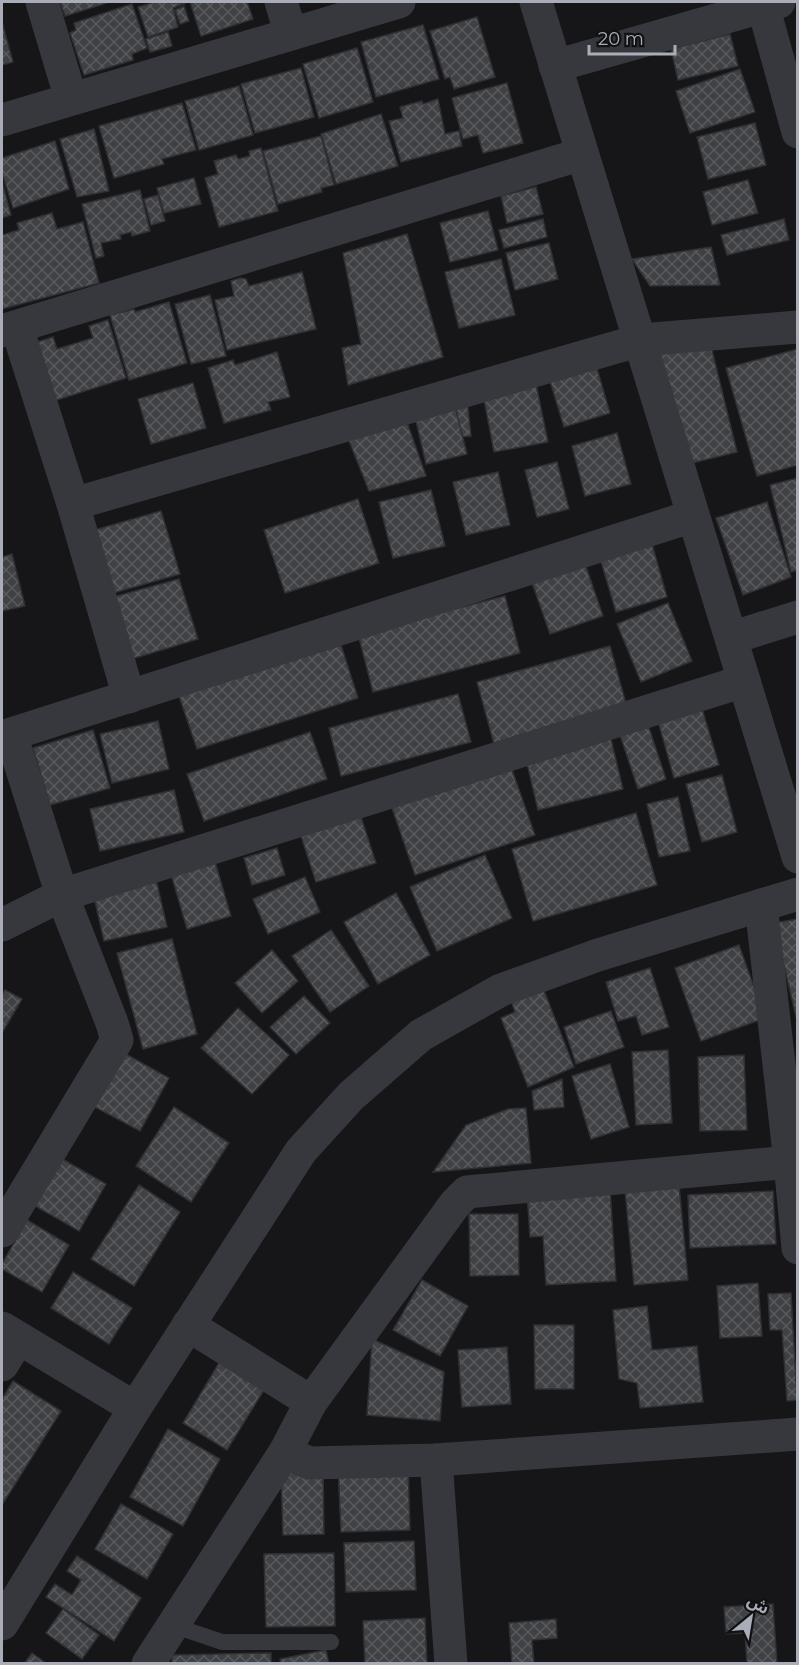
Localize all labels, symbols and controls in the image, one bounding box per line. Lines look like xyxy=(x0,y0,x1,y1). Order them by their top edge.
scale bar xyxy=(589,18,674,56)
text: 20 m xyxy=(598,28,644,50)
north arrow xyxy=(721,1587,781,1647)
text: ش xyxy=(744,1591,773,1618)

